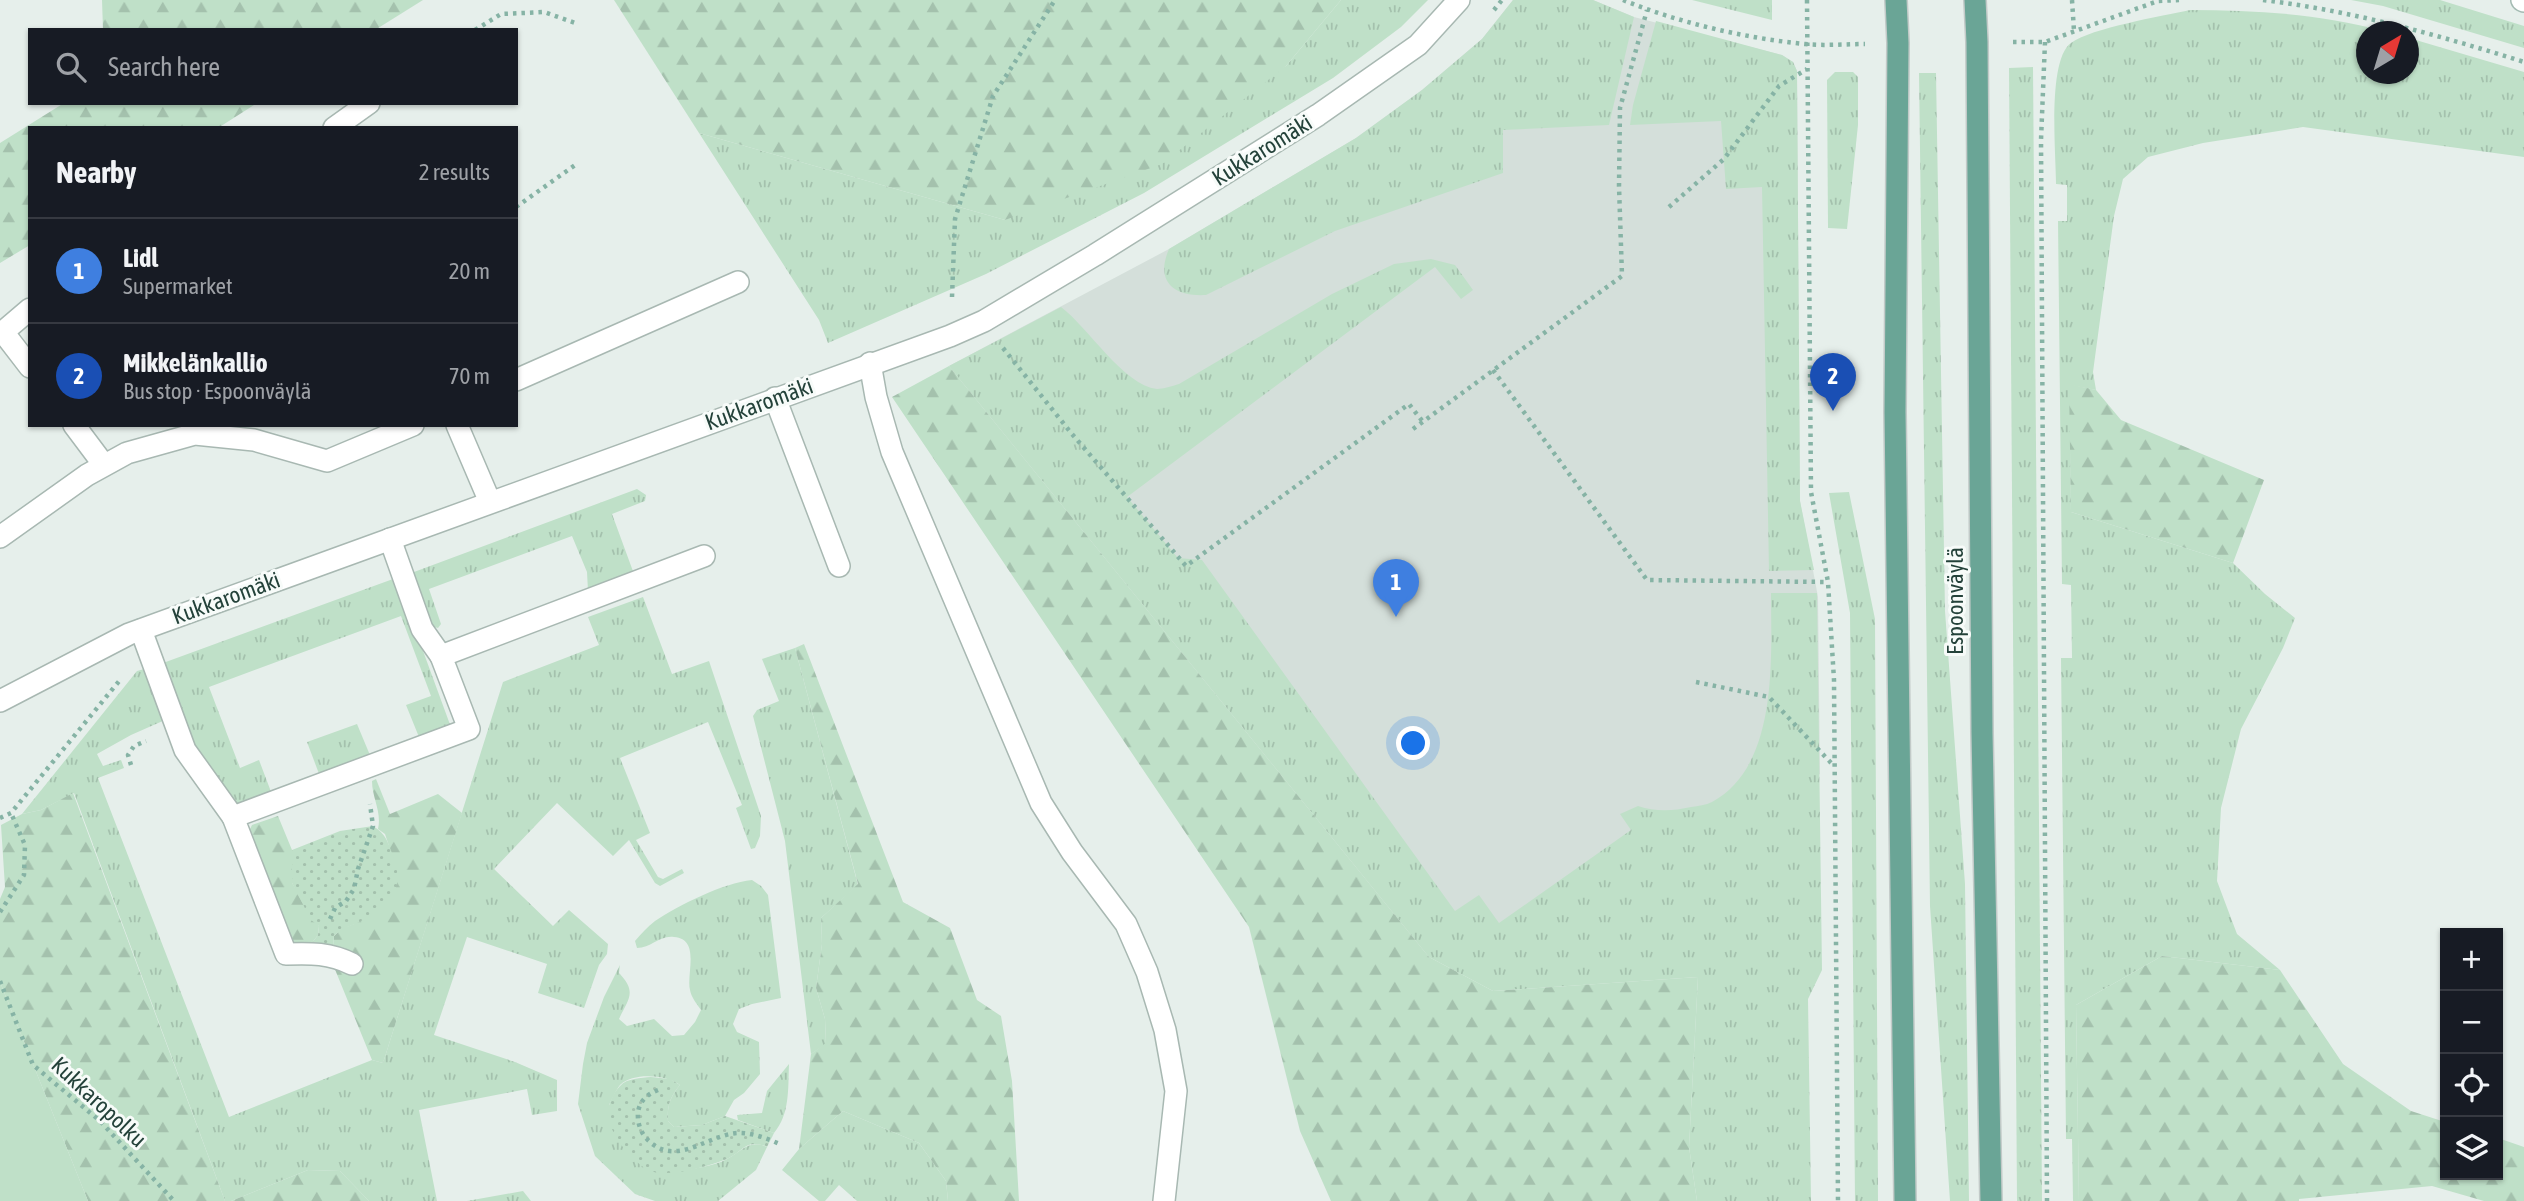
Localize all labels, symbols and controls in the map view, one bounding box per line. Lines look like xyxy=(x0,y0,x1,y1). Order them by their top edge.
north arrow xyxy=(2356,21,2419,84)
search box xyxy=(28,28,518,105)
icon: search xyxy=(52,48,90,86)
text: Search here xyxy=(108,52,220,82)
street label: Kukkaromäki xyxy=(1207,109,1317,191)
text: Nearby xyxy=(56,155,136,189)
text: 2 results xyxy=(419,159,490,185)
text: Lidl xyxy=(123,243,158,273)
text: 1 xyxy=(74,258,84,284)
text: 20 m xyxy=(449,258,490,284)
text: Supermarket xyxy=(123,273,233,299)
text: Mikkelänkallio xyxy=(123,348,268,378)
pin: 2 xyxy=(1810,353,1856,411)
text: 2 xyxy=(74,363,84,389)
text: 70 m xyxy=(449,363,490,389)
street label: Kukkaromäki xyxy=(702,373,816,435)
text: Bus stop · Espoonväylä xyxy=(123,378,312,404)
street label: Espoonväylä xyxy=(1942,547,1968,655)
pin: 1 xyxy=(1373,559,1419,617)
street label: Kukkaromäki xyxy=(169,567,283,629)
your location xyxy=(1396,726,1430,760)
map controls xyxy=(2440,928,2503,1180)
button: + xyxy=(2440,928,2503,991)
button: − xyxy=(2440,991,2503,1054)
street label: Kukkaropolku xyxy=(46,1052,152,1152)
button: locate xyxy=(2440,1054,2503,1117)
button: layers xyxy=(2440,1117,2503,1180)

